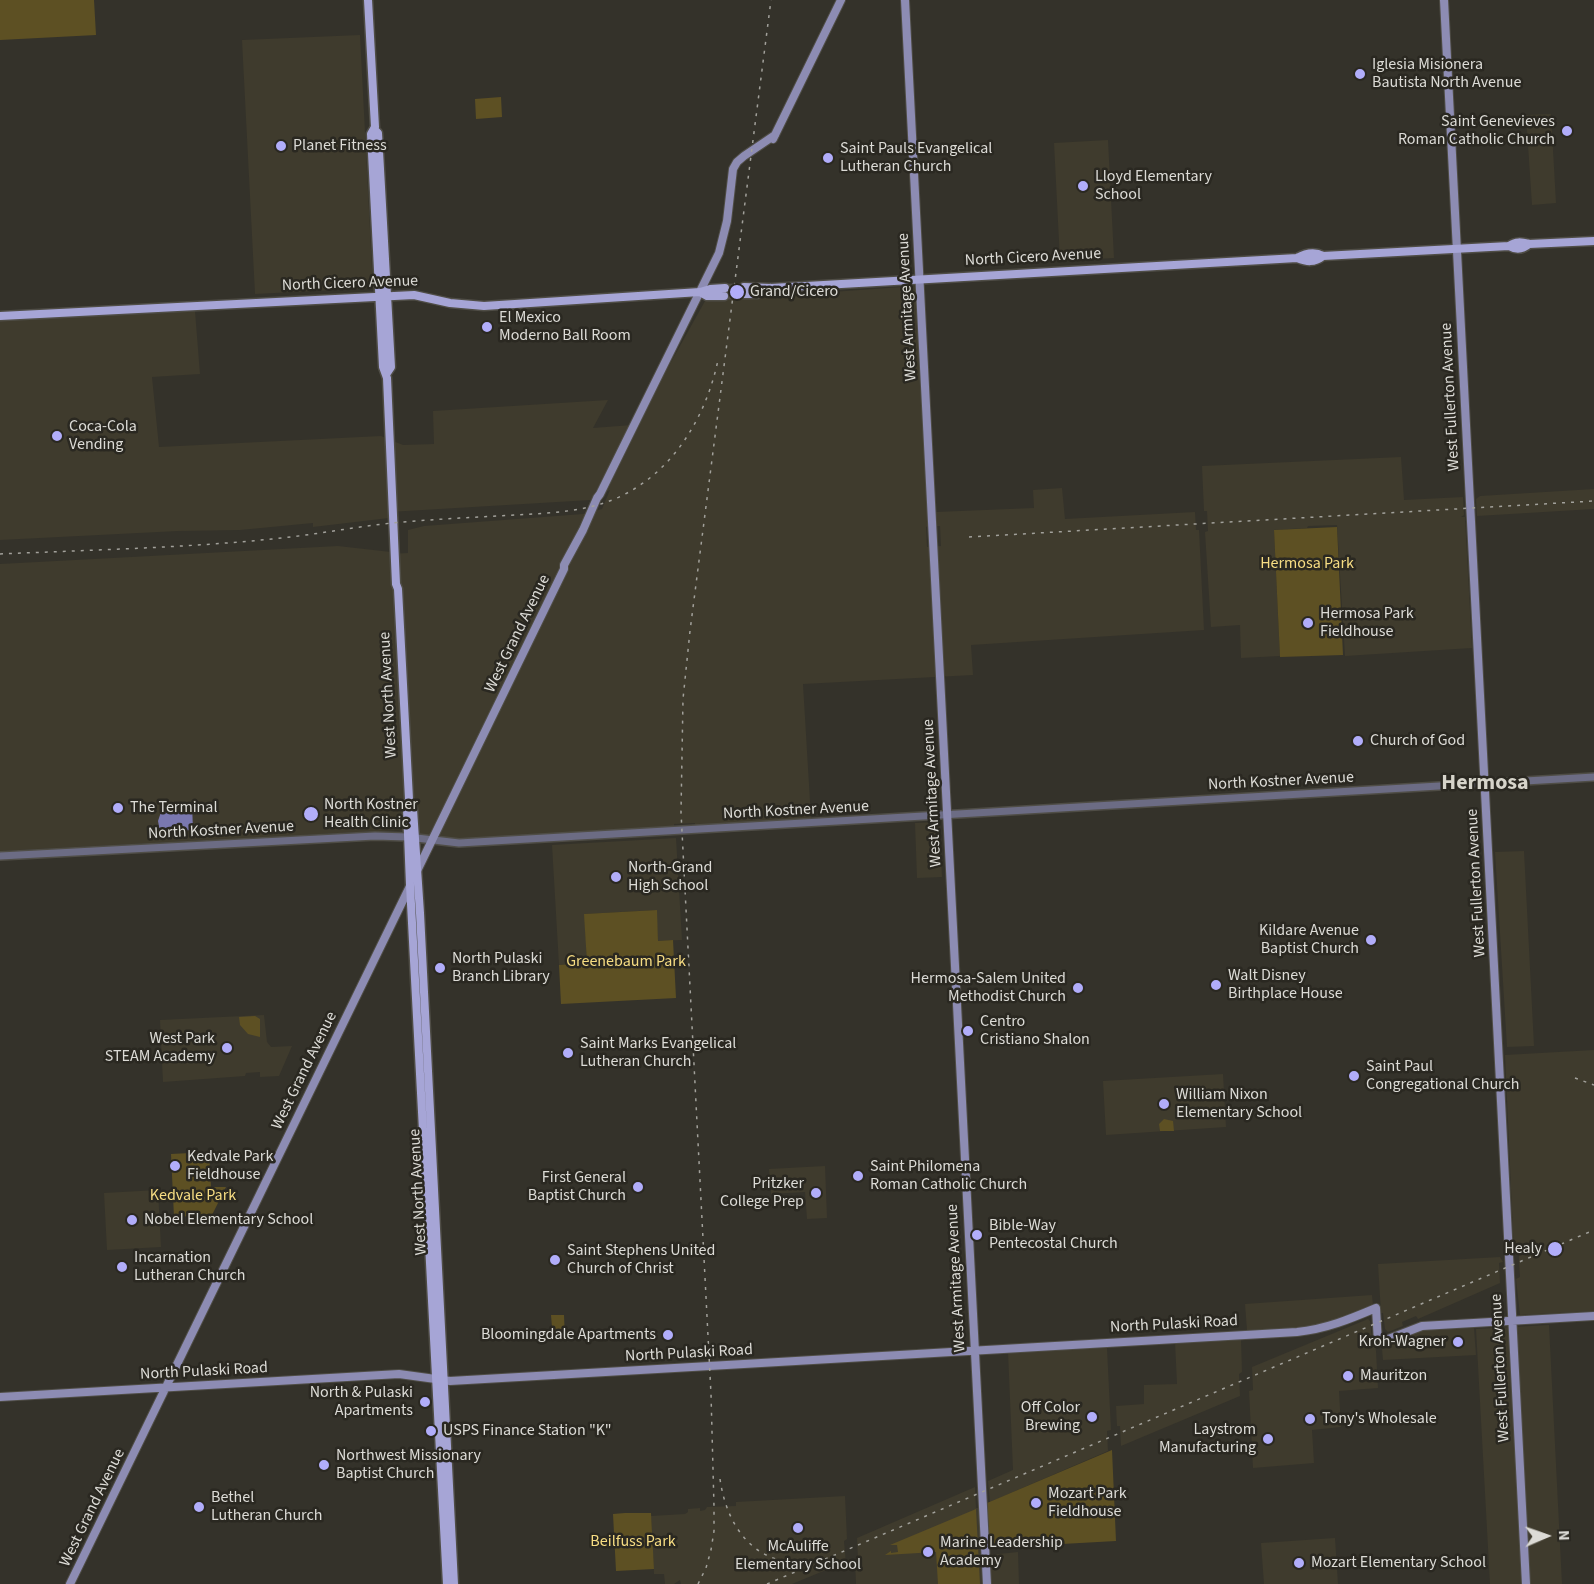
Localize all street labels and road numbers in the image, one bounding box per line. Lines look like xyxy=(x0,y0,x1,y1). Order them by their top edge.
street label: West Armitage Avenue xyxy=(895,232,921,382)
street label: North Cicero Avenue xyxy=(964,245,1102,271)
street label: North Cicero Avenue xyxy=(281,272,419,296)
street label: West Fullerton Avenue xyxy=(1438,322,1464,472)
street label: West Grand Avenue xyxy=(481,572,555,696)
street label: West North Avenue xyxy=(376,631,402,759)
street label: West Armitage Avenue xyxy=(920,718,946,868)
street label: North Kostner Avenue xyxy=(1207,769,1355,795)
street label: North Kostner Avenue xyxy=(722,798,870,824)
street label: West Fullerton Avenue xyxy=(1464,808,1490,958)
street label: North Kostner Avenue xyxy=(147,818,295,844)
street label: West Grand Avenue xyxy=(268,1009,342,1133)
street label: West North Avenue xyxy=(406,1128,432,1256)
street label: West Armitage Avenue xyxy=(944,1203,970,1353)
street label: West Fullerton Avenue xyxy=(1488,1293,1514,1443)
street label: North Pulaski Road xyxy=(1110,1312,1238,1338)
street label: North Pulaski Road xyxy=(625,1341,753,1367)
street label: North Pulaski Road xyxy=(140,1359,268,1385)
street label: West Grand Avenue xyxy=(56,1446,130,1570)

